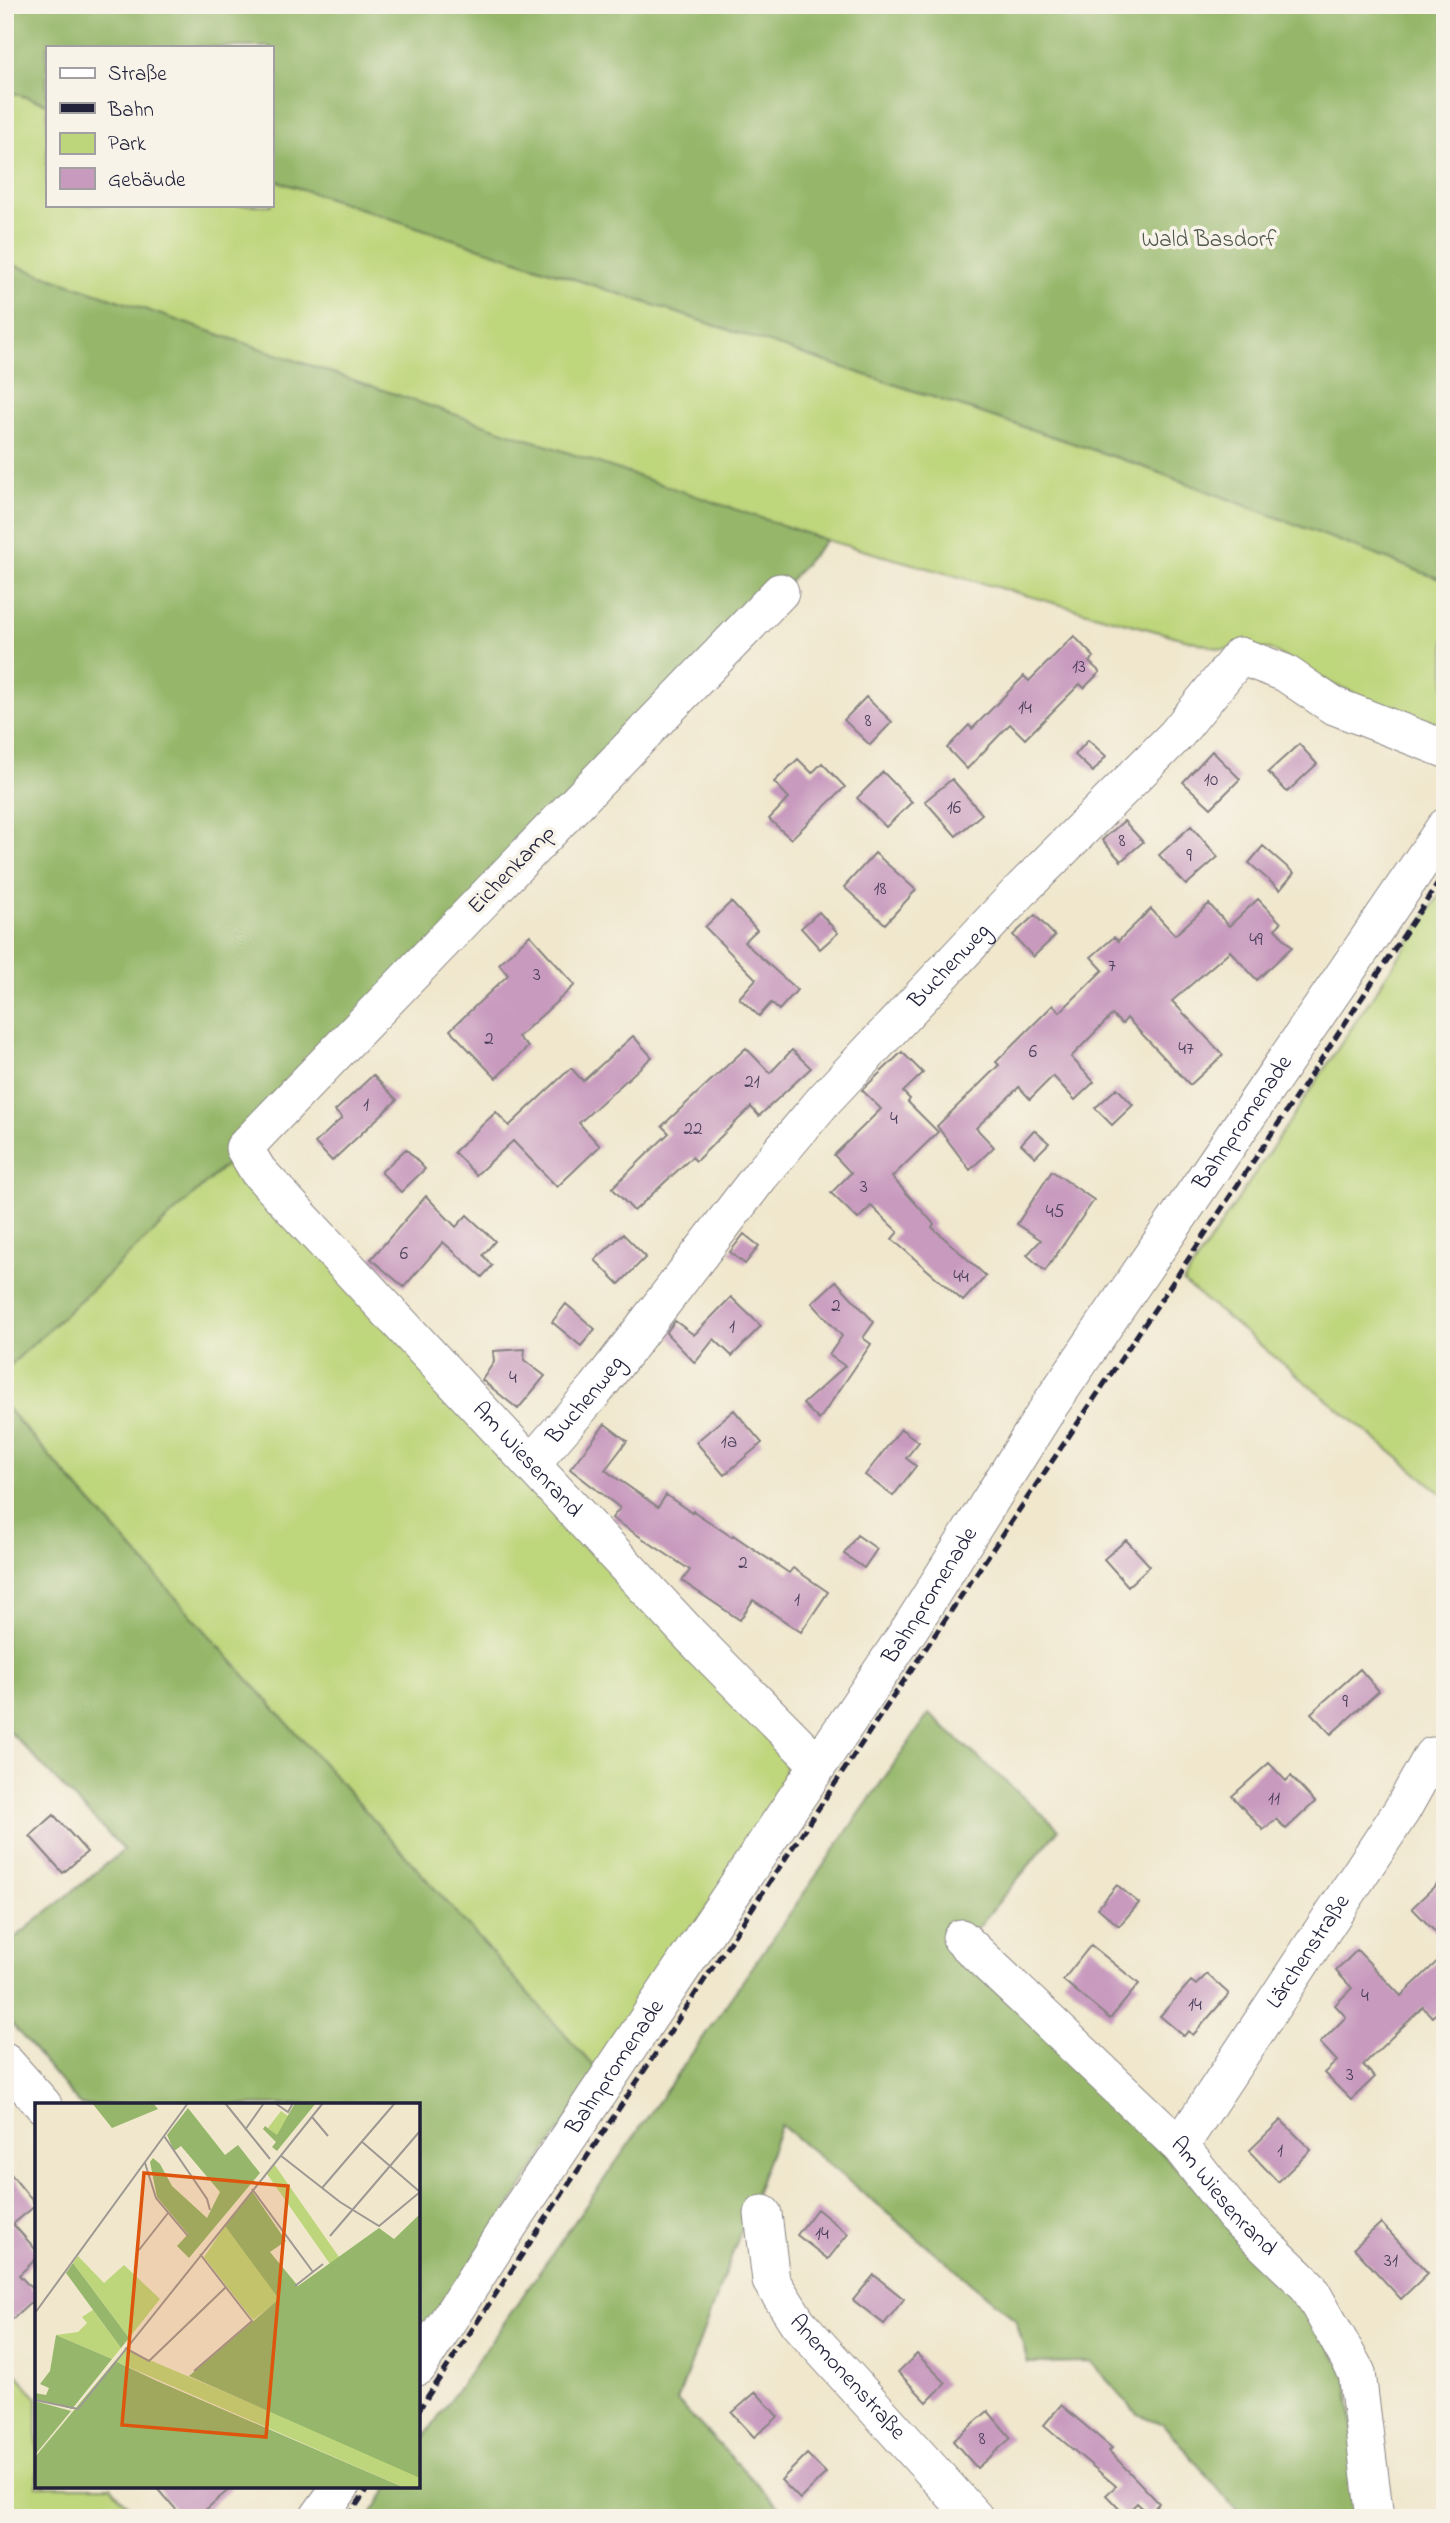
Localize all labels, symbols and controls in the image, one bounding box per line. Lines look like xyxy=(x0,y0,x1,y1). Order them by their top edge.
legend xyxy=(46,46,273,206)
text: Straße xyxy=(108,60,167,90)
text: Bahn xyxy=(107,96,154,126)
text: Park xyxy=(108,130,147,160)
text: Gebäude xyxy=(108,166,186,196)
park label: Wald Basdorf xyxy=(1141,224,1277,257)
house number: 13 xyxy=(1072,654,1086,681)
house number: 14 xyxy=(1018,695,1032,722)
house number: 8 xyxy=(864,708,872,735)
house number: 10 xyxy=(1204,767,1218,794)
house number: 16 xyxy=(947,795,961,822)
street label: Eichenkamp xyxy=(461,818,563,922)
house number: 8 xyxy=(1118,828,1126,855)
house number: 9 xyxy=(1186,843,1192,870)
house number: 18 xyxy=(873,876,887,903)
street label: Buchenweg xyxy=(900,916,999,1017)
house number: 49 xyxy=(1249,927,1263,954)
house number: 7 xyxy=(1108,953,1116,980)
house number: 3 xyxy=(533,962,541,989)
house number: 2 xyxy=(484,1026,494,1053)
house number: 47 xyxy=(1178,1036,1194,1063)
house number: 6 xyxy=(1029,1039,1037,1066)
street label: Bahnpromenade xyxy=(1184,1048,1301,1198)
house number: 21 xyxy=(744,1069,760,1096)
house number: 1 xyxy=(363,1092,369,1119)
house number: 4 xyxy=(890,1106,898,1133)
house number: 22 xyxy=(684,1116,702,1143)
house number: 3 xyxy=(860,1174,868,1201)
house number: 45 xyxy=(1046,1199,1064,1226)
house number: 6 xyxy=(400,1241,408,1268)
house number: 44 xyxy=(953,1264,969,1291)
house number: 2 xyxy=(831,1293,841,1320)
house number: 1 xyxy=(729,1314,735,1341)
street label: Buchenweg xyxy=(538,1349,633,1453)
house number: 4 xyxy=(509,1365,517,1392)
street label: Am Wiesenrand xyxy=(464,1394,590,1526)
house number: 1a xyxy=(721,1429,737,1456)
street label: Bahnpromenade xyxy=(873,1520,987,1672)
house number: 2 xyxy=(738,1550,748,1577)
house number: 1 xyxy=(794,1587,800,1614)
house number: 9 xyxy=(1342,1689,1348,1716)
house number: 11 xyxy=(1268,1786,1280,1813)
street label: Lärchenstraße xyxy=(1258,1887,1359,2016)
house number: 4 xyxy=(1361,1983,1369,2010)
street label: Bahnpromenade xyxy=(557,1992,673,2142)
house number: 14 xyxy=(1188,1992,1202,2019)
house number: 3 xyxy=(1346,2062,1354,2089)
inset map xyxy=(35,2103,420,2488)
street label: Am Wiesenrand xyxy=(1163,2129,1284,2264)
house number: 1 xyxy=(1277,2138,1283,2165)
house number: 14 xyxy=(815,2221,829,2248)
house number: 31 xyxy=(1384,2248,1398,2275)
street label: Anemonenstraße xyxy=(781,2307,914,2448)
house number: 8 xyxy=(978,2426,986,2453)

